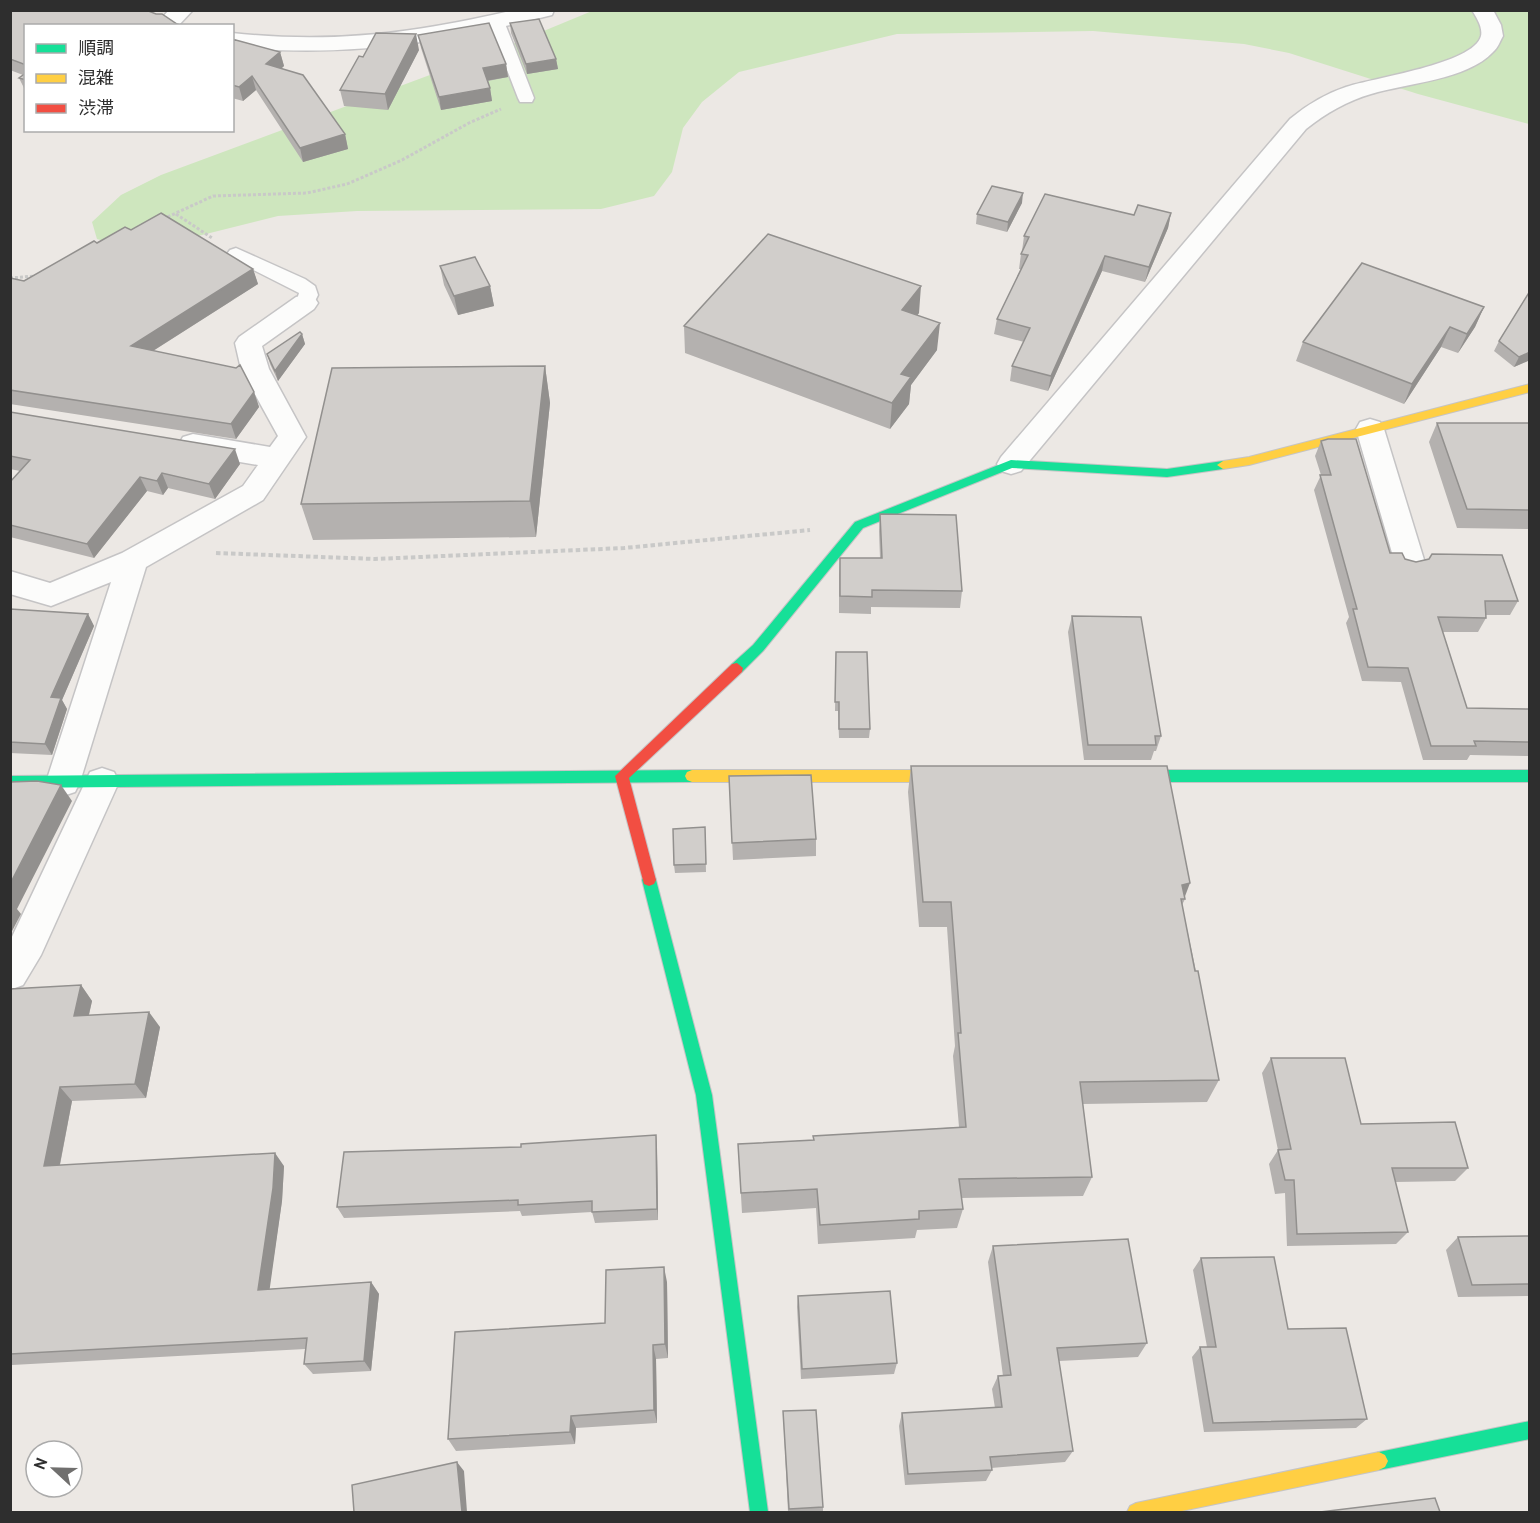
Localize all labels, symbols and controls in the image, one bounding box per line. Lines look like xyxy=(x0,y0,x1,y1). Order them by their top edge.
legend xyxy=(24,24,234,132)
text: 順調 xyxy=(78,36,114,59)
text: 混雑 xyxy=(78,66,114,89)
text: 渋滞 xyxy=(78,96,114,119)
north arrow xyxy=(24,1439,84,1499)
text: N xyxy=(29,1455,51,1472)

